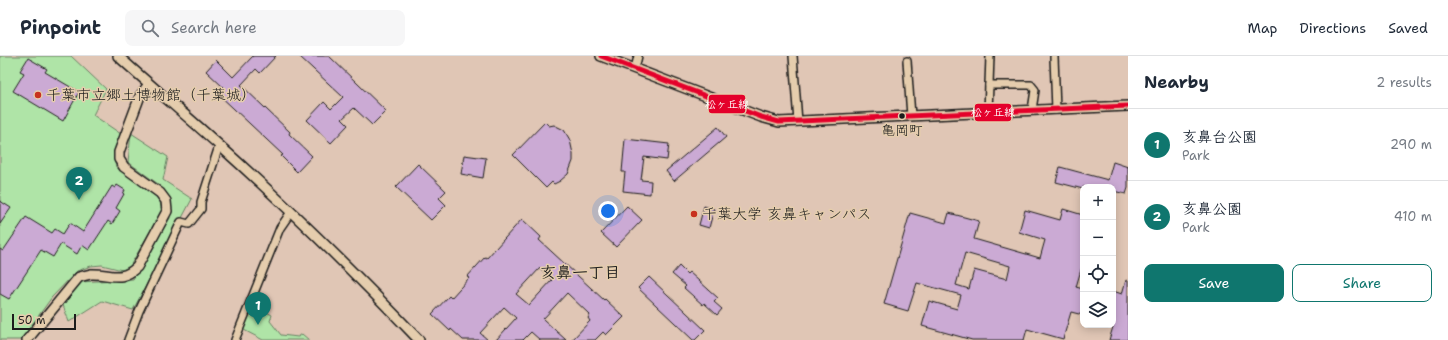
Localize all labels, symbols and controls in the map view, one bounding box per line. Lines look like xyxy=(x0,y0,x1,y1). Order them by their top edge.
search box xyxy=(125,10,405,46)
text: Pinpoint xyxy=(20,15,101,40)
icon: search xyxy=(139,17,161,39)
text: Search here xyxy=(171,18,257,38)
text: Map xyxy=(1248,19,1278,37)
text: Directions xyxy=(1300,19,1366,37)
text: Saved xyxy=(1388,19,1428,37)
text: Nearby xyxy=(1144,71,1209,93)
text: 2 results xyxy=(1376,74,1432,91)
place label: 千葉市立郷土博物館（千葉城） xyxy=(46,85,256,105)
marker: 千葉市立郷土博物館（千葉城） xyxy=(33,90,43,100)
line badge: 松ヶ丘線 xyxy=(708,94,746,114)
text: 松ヶ丘線 xyxy=(705,97,749,112)
line badge: 松ヶ丘線 xyxy=(974,103,1012,122)
text: 松ヶ丘線 xyxy=(971,105,1015,120)
marker: 亀岡町 xyxy=(897,111,907,121)
place label: 亀岡町 xyxy=(881,121,923,139)
text: 亥鼻台公園 xyxy=(1182,127,1257,147)
text: 1 xyxy=(1154,136,1160,153)
text: 290 m xyxy=(1390,136,1432,153)
text: Park xyxy=(1182,147,1210,164)
pin: 2 xyxy=(66,167,92,200)
map controls xyxy=(1080,184,1116,328)
button: + xyxy=(1080,184,1116,220)
text: 亥鼻公園 xyxy=(1182,199,1242,219)
your location xyxy=(598,201,618,221)
place label: 千葉大学 亥鼻キャンパス xyxy=(702,204,872,224)
text: 2 xyxy=(1152,208,1162,225)
text: 410 m xyxy=(1394,208,1432,225)
marker: 千葉大学 亥鼻キャンパス xyxy=(689,209,699,219)
text: Park xyxy=(1182,219,1210,236)
button: − xyxy=(1080,220,1116,256)
button: locate xyxy=(1080,256,1116,292)
district label: 亥鼻一丁目 xyxy=(540,262,620,283)
button: Save xyxy=(1144,264,1284,302)
button: Share xyxy=(1292,264,1432,302)
pin: 1 xyxy=(245,292,271,325)
button: layers xyxy=(1080,292,1116,328)
scale bar xyxy=(12,312,76,331)
text: 50 m xyxy=(18,313,46,328)

